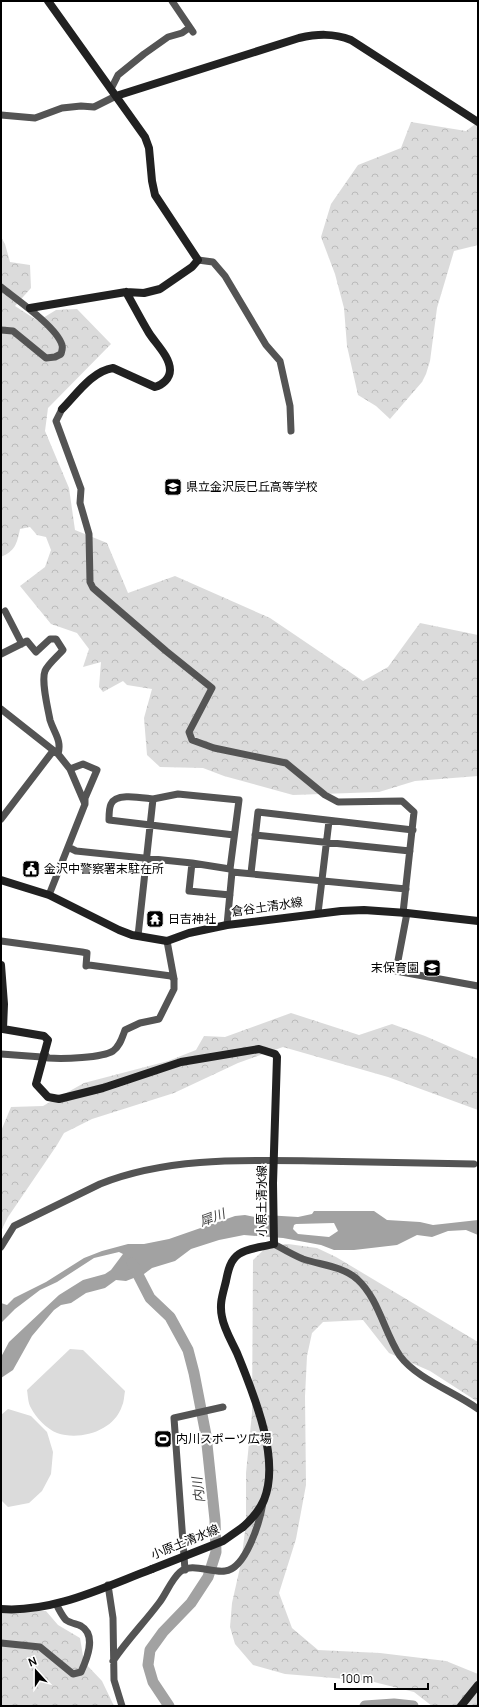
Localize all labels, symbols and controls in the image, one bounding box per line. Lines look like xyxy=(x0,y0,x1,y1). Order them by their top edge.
school or university icon: 県立金沢辰巳丘高等学校 xyxy=(163,477,183,497)
place label: 県立金沢辰巳丘高等学校 xyxy=(186,478,318,495)
public building icon: 金沢中警察署末駐在所 xyxy=(21,859,41,879)
place label: 金沢中警察署末駐在所 xyxy=(44,860,164,877)
street label: 倉谷土清水線 xyxy=(230,893,304,920)
temple icon: 日吉神社 xyxy=(145,909,165,929)
place label: 日吉神社 xyxy=(168,910,216,927)
school or university icon: 末保育園 xyxy=(422,958,442,978)
place label: 末保育園 xyxy=(371,959,419,976)
street label: 小原土清水線 xyxy=(253,1165,270,1237)
water label: 犀川 xyxy=(197,1203,229,1230)
sports icon: 内川スポーツ広場 xyxy=(153,1429,173,1449)
place label: 内川スポーツ広場 xyxy=(176,1430,272,1447)
water label: 内川 xyxy=(187,1474,209,1504)
street label: 小原土清水線 xyxy=(148,1520,221,1563)
north arrow xyxy=(16,1651,56,1691)
text: N xyxy=(26,1653,39,1670)
scale bar xyxy=(335,1665,428,1691)
text: 100 m xyxy=(341,1670,373,1687)

